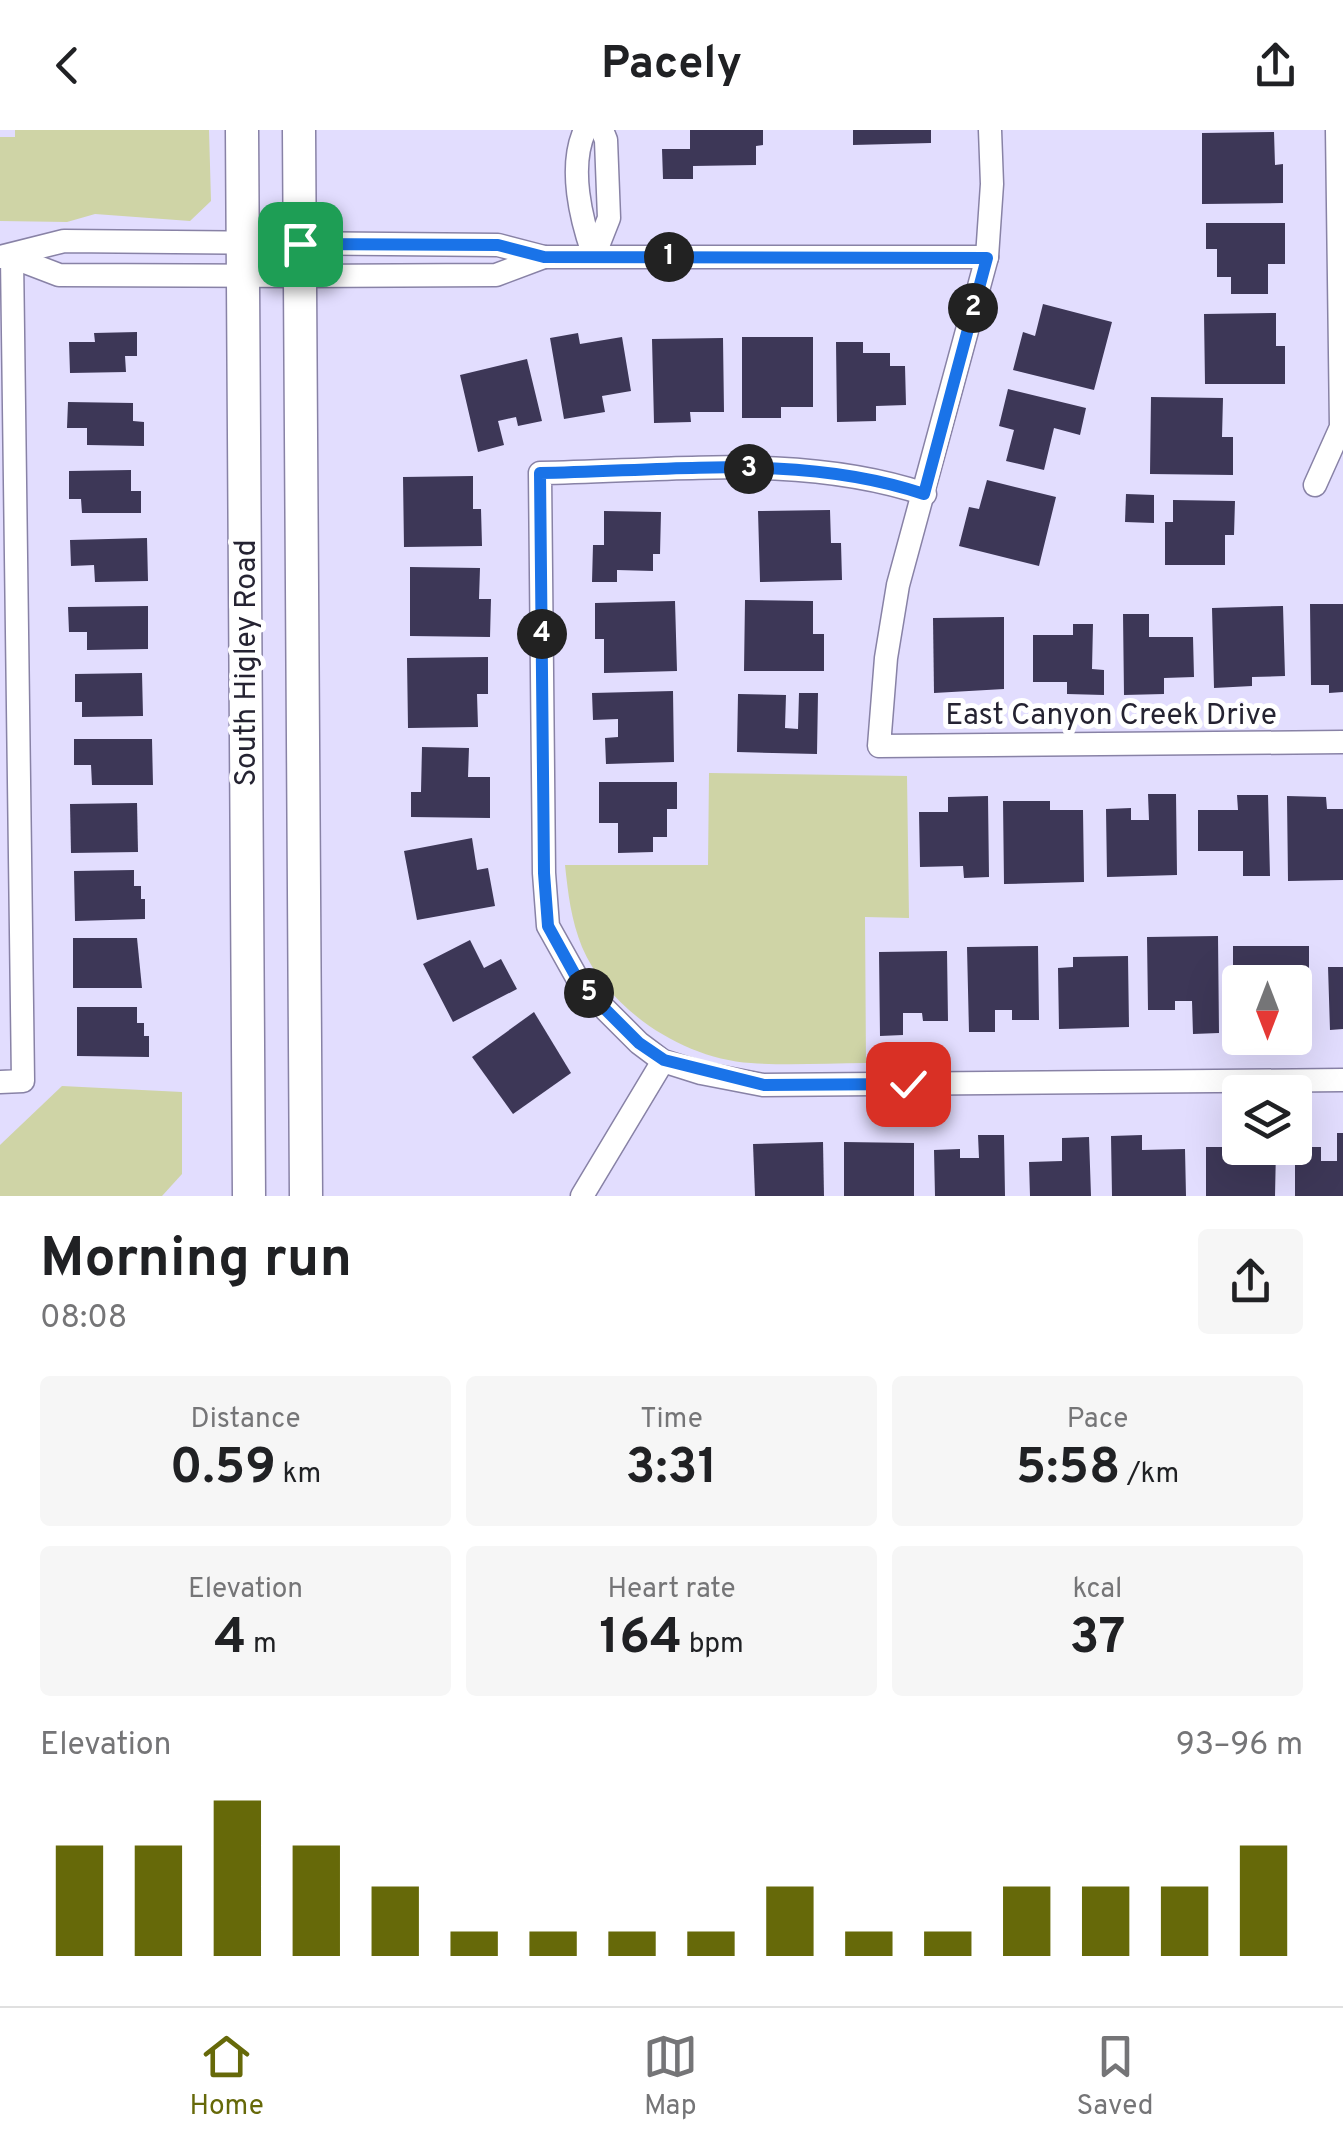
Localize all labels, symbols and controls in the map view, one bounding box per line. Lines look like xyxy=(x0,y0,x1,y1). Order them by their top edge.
text: Pacely xyxy=(601,37,742,94)
icon: back xyxy=(40,38,95,93)
icon: share xyxy=(1248,38,1303,93)
pin xyxy=(258,202,343,287)
icon: arrive xyxy=(273,217,328,272)
pin: 1 xyxy=(644,232,694,282)
text: 1 xyxy=(663,239,675,275)
pin: 2 xyxy=(948,283,998,333)
text: 2 xyxy=(964,290,982,326)
pin: 3 xyxy=(724,444,774,494)
text: 3 xyxy=(741,451,757,487)
street label: South Higley Road xyxy=(229,539,266,787)
pin: 4 xyxy=(517,609,567,659)
text: 4 xyxy=(533,616,551,652)
street label: East Canyon Creek Drive xyxy=(945,698,1277,735)
north arrow xyxy=(1222,965,1312,1055)
map controls xyxy=(1222,965,1312,1165)
pin: 5 xyxy=(564,968,614,1018)
text: 5 xyxy=(580,975,598,1011)
pin xyxy=(866,1042,951,1127)
icon: check xyxy=(881,1057,936,1112)
button: layers xyxy=(1222,1075,1312,1165)
text: Morning run xyxy=(40,1226,352,1296)
button: share xyxy=(1198,1229,1303,1334)
text: 08:08 xyxy=(40,1299,127,1339)
text: Distance xyxy=(191,1402,300,1438)
text: Time xyxy=(640,1402,703,1438)
text: Pace xyxy=(1067,1402,1128,1438)
text: 0.59 xyxy=(170,1438,276,1501)
text: 3:31 xyxy=(625,1438,718,1501)
text: 5:58 xyxy=(1016,1438,1120,1501)
text: km xyxy=(276,1457,321,1493)
text: /km xyxy=(1120,1457,1179,1493)
text: Elevation xyxy=(188,1572,303,1608)
text: Heart rate xyxy=(607,1572,736,1608)
text: kcal xyxy=(1073,1572,1122,1608)
text: 4 xyxy=(214,1608,246,1671)
text: 164 xyxy=(599,1608,682,1671)
text: 37 xyxy=(1069,1608,1126,1671)
text: m xyxy=(246,1627,277,1663)
text: bpm xyxy=(682,1627,744,1663)
text: Elevation xyxy=(40,1726,172,1766)
text: 93–96 m xyxy=(1176,1726,1303,1766)
tab: Home xyxy=(189,2029,264,2125)
tab: Map xyxy=(643,2029,698,2125)
tab: Saved xyxy=(1077,2029,1154,2125)

